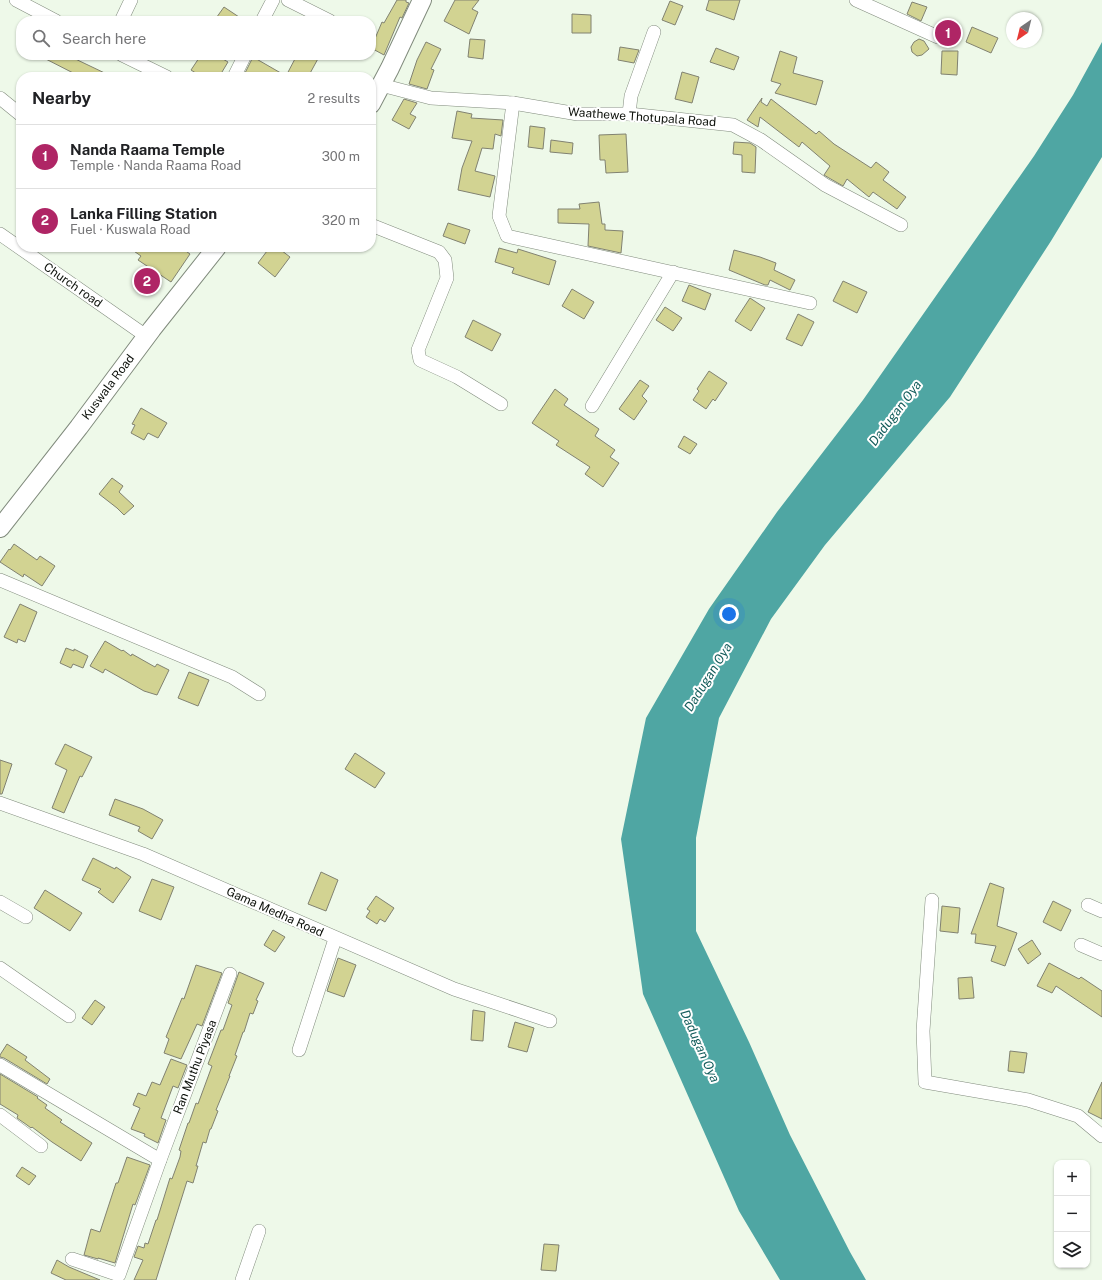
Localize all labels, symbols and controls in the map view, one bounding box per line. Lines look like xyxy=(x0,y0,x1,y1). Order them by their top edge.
north arrow xyxy=(1006,12,1042,48)
search box xyxy=(16,16,376,60)
pin: 1 xyxy=(935,18,961,48)
icon: search xyxy=(30,27,52,49)
text: Search here xyxy=(62,30,146,47)
text: Nearby xyxy=(32,88,91,108)
text: 2 results xyxy=(308,91,360,106)
street label: Waathewe Thotupala Road xyxy=(567,105,717,129)
text: Nanda Raama Temple xyxy=(70,141,225,158)
text: 1 xyxy=(42,149,48,164)
text: 300 m xyxy=(322,149,360,164)
text: Temple · Nanda Raama Road xyxy=(70,158,241,173)
text: Lanka Filling Station xyxy=(70,205,217,222)
text: 2 xyxy=(41,213,49,228)
text: 320 m xyxy=(322,213,360,228)
text: Fuel · Kuswala Road xyxy=(70,222,190,237)
street label: Church road xyxy=(41,260,105,310)
pin: 2 xyxy=(134,266,160,296)
street label: Kuswala Road xyxy=(79,352,137,422)
water label: Dadugan Oya xyxy=(866,377,924,449)
your location xyxy=(719,604,739,624)
water label: Dadugan Oya xyxy=(681,640,735,714)
street label: Gama Medha Road xyxy=(224,884,326,940)
water label: Dadugan Oya xyxy=(677,1007,723,1085)
street label: Ran Muthu Piyasa xyxy=(171,1018,219,1116)
map controls xyxy=(1054,1160,1090,1268)
button: + xyxy=(1054,1160,1090,1196)
button: − xyxy=(1054,1196,1090,1232)
button: layers xyxy=(1054,1232,1090,1268)

